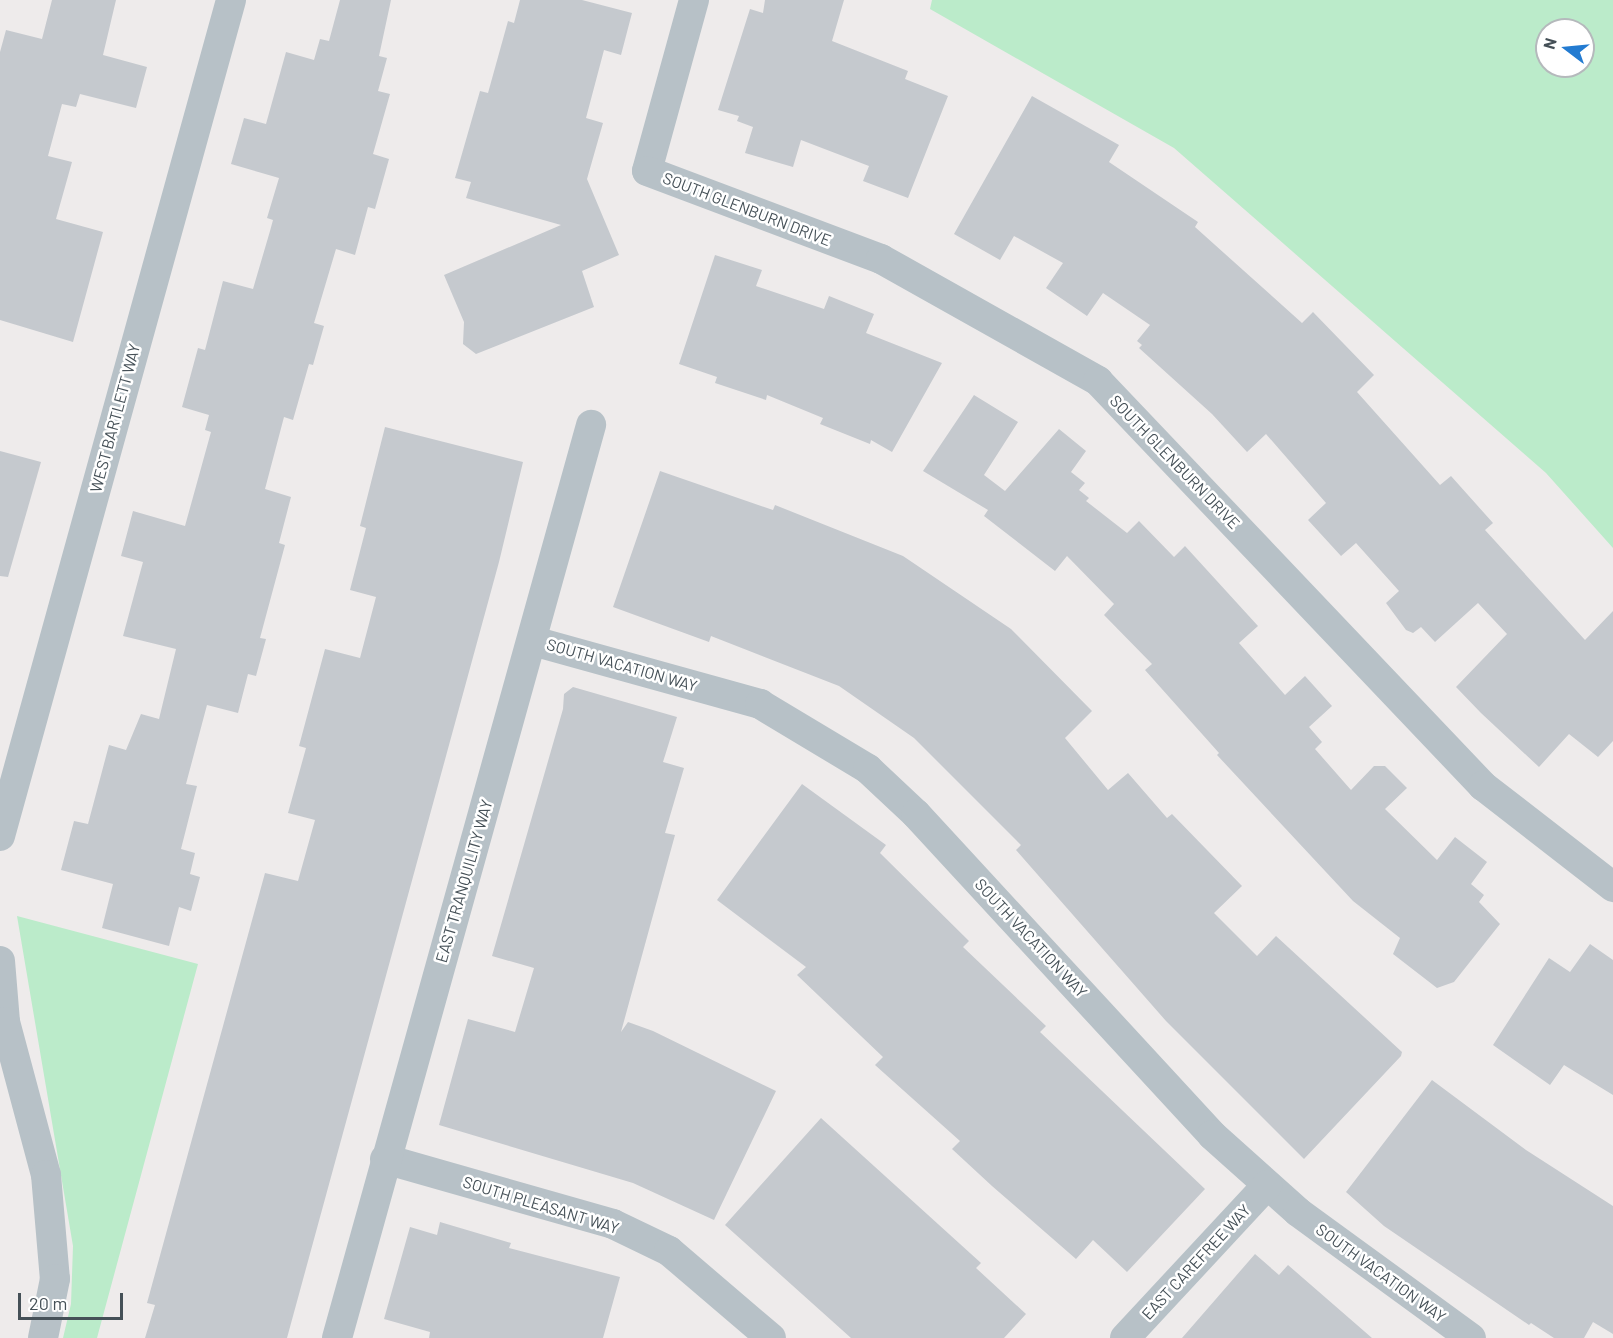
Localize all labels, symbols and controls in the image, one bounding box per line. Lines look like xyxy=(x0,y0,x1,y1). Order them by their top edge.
north arrow xyxy=(1535,18,1595,78)
text: N xyxy=(1539,36,1560,51)
street label: SOUTH GLENBURN DRIVE xyxy=(660,168,834,250)
street label: WEST BARTLETT WAY xyxy=(86,341,144,495)
street label: SOUTH GLENBURN DRIVE xyxy=(1106,391,1244,533)
street label: SOUTH VACATION WAY xyxy=(545,634,699,696)
street label: EAST TRANQUILITY WAY xyxy=(432,797,496,965)
street label: SOUTH VACATION WAY xyxy=(971,875,1091,1001)
street label: SOUTH PLEASANT WAY xyxy=(461,1172,621,1238)
street label: EAST CAREFREE WAY xyxy=(1138,1200,1254,1324)
street label: SOUTH VACATION WAY xyxy=(1312,1219,1450,1327)
scale bar xyxy=(21,1281,126,1319)
text: 20 m xyxy=(29,1292,67,1314)

